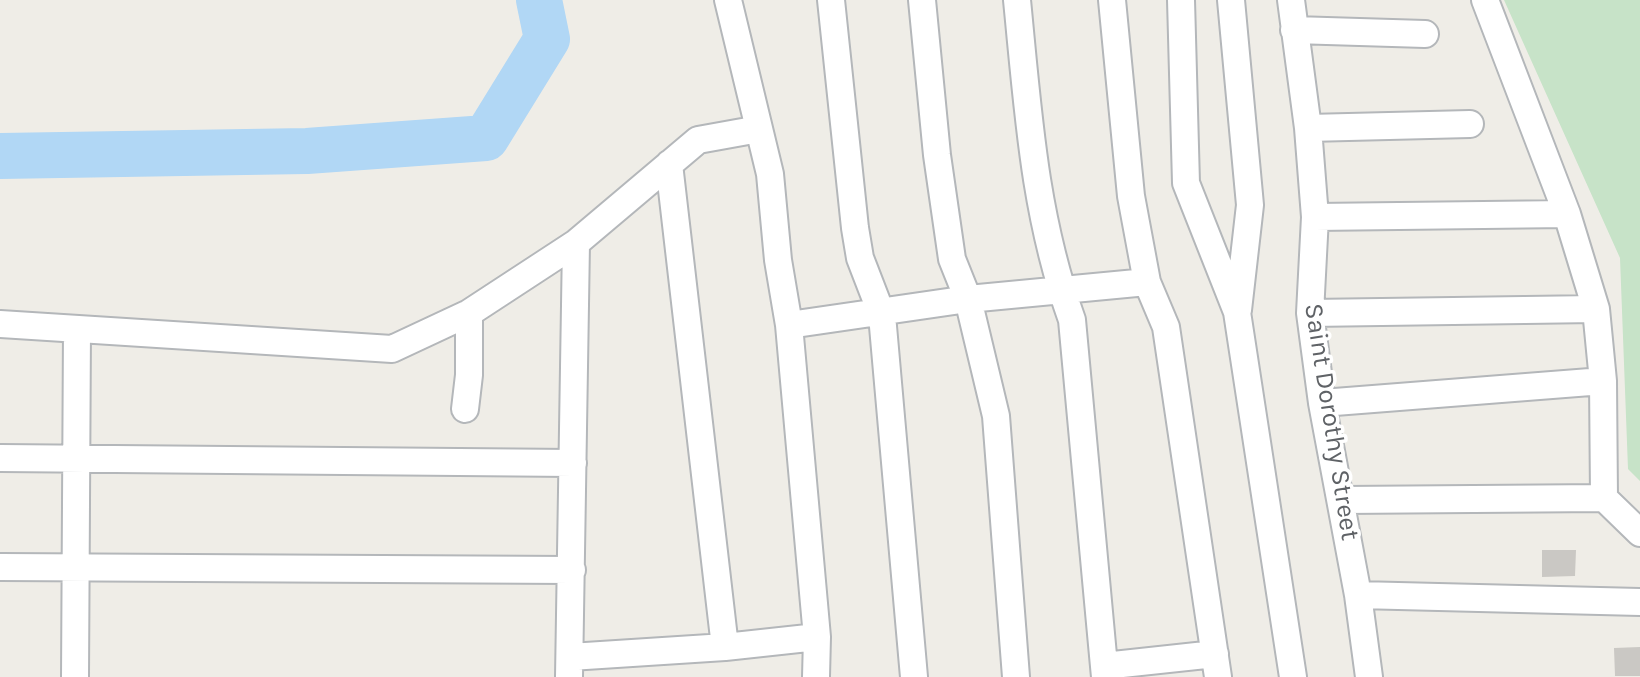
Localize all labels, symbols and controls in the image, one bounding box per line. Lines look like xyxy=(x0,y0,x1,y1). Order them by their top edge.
street label: Saint Dorothy Street xyxy=(1297,301,1365,543)

